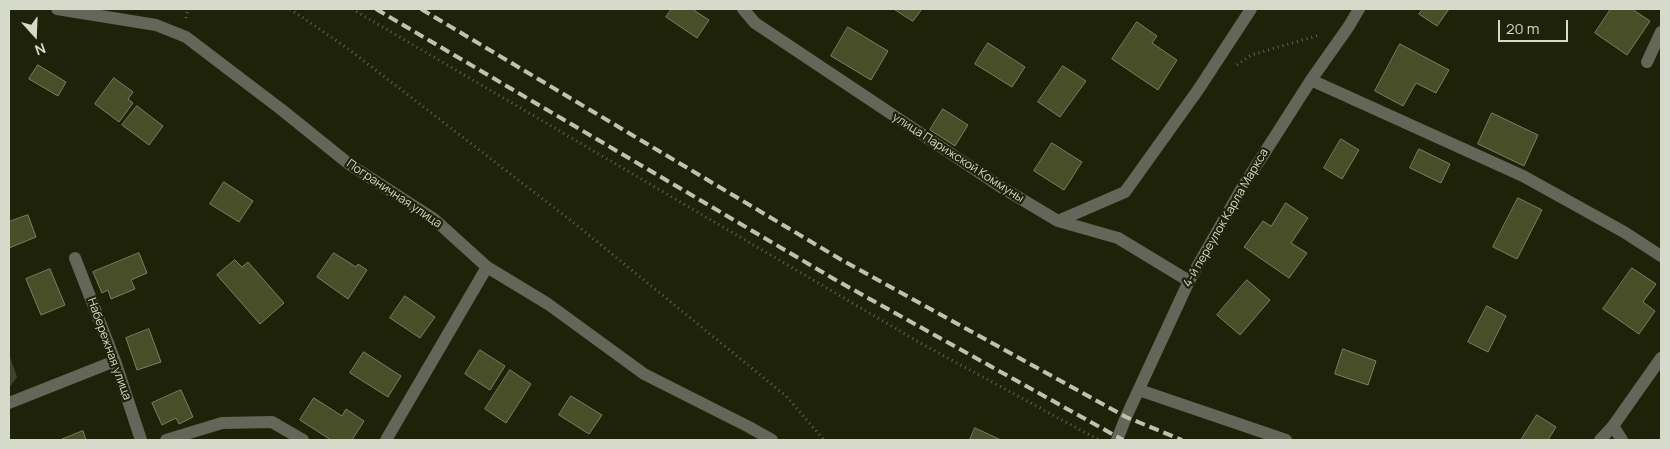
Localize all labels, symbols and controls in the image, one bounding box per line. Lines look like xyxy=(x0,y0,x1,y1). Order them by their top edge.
north arrow xyxy=(10,10,60,60)
scale bar xyxy=(1500,10,1570,42)
text: 20 m xyxy=(1506,18,1539,39)
text: N xyxy=(32,39,48,60)
street label: улица Парижской Коммуны xyxy=(890,110,1026,206)
street label: 4-й переулок Карла Маркса xyxy=(1180,146,1272,290)
street label: Пограничная улица xyxy=(344,157,444,231)
street label: Набережная улица xyxy=(84,296,134,402)

